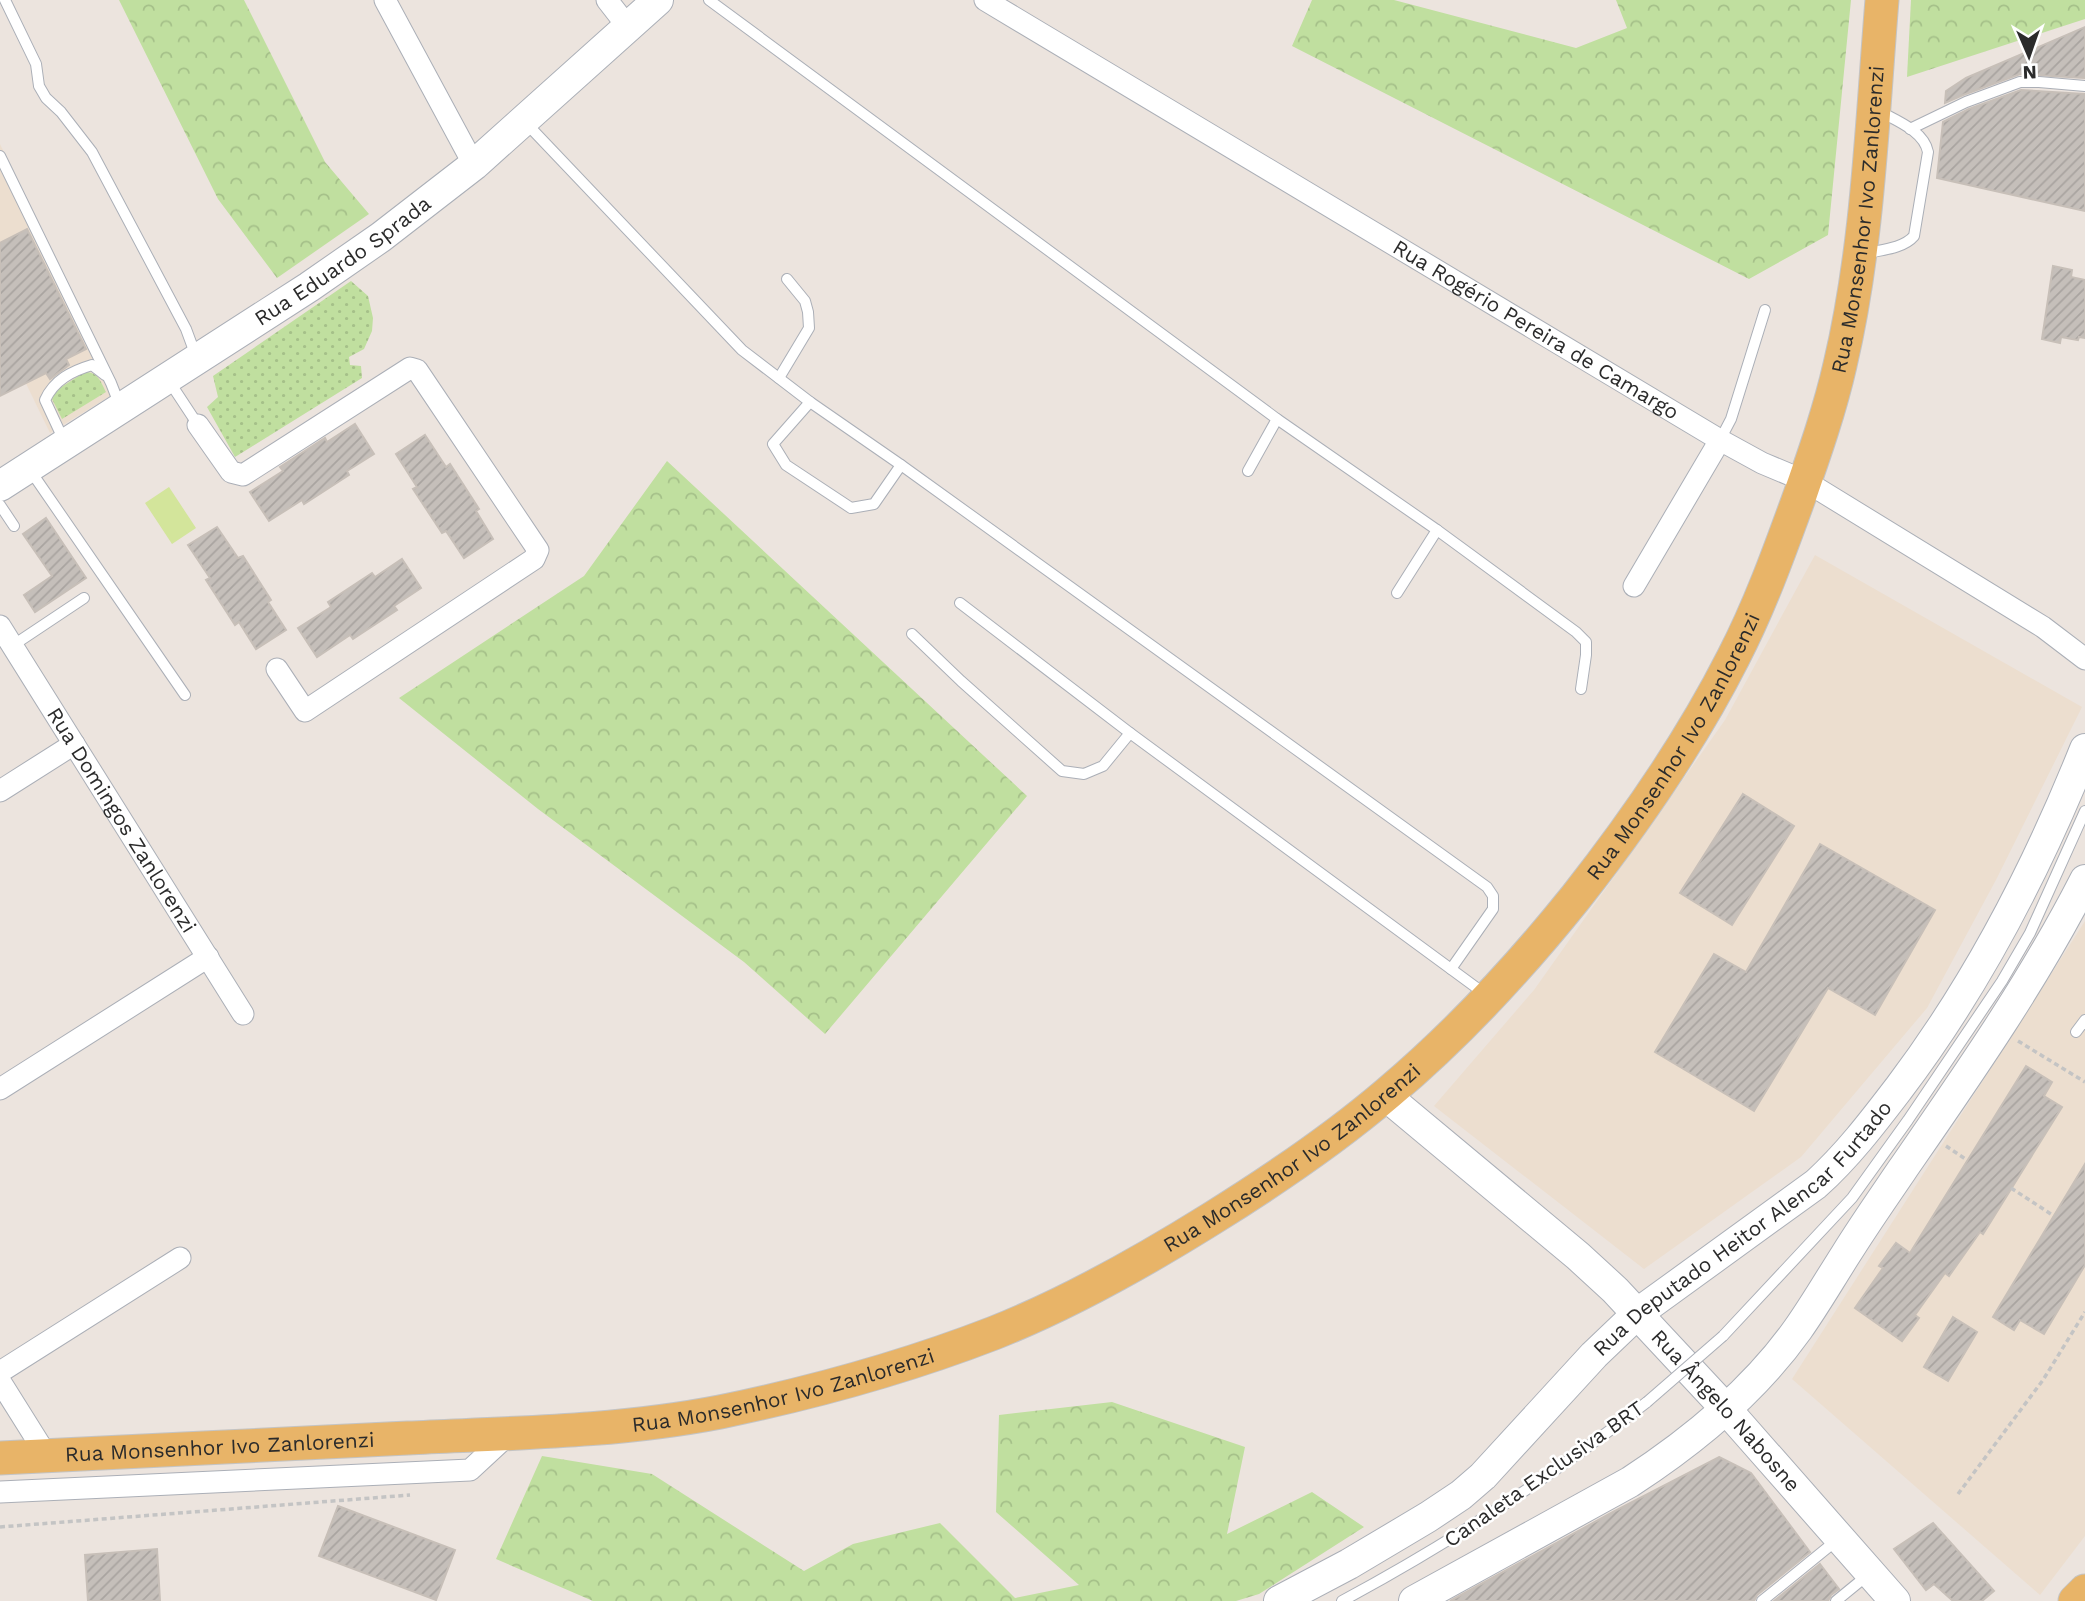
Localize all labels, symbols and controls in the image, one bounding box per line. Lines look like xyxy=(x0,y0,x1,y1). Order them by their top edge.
north arrow xyxy=(1994,21,2064,91)
text: N xyxy=(2022,61,2037,84)
street label: Rua Monsenhor Ivo Zanlorenzi xyxy=(1826,65,1889,376)
street label: Rua Eduardo Sprada xyxy=(250,190,435,331)
street label: Rua Rogério Pereira de Camargo xyxy=(1389,234,1684,425)
street label: Rua Monsenhor Ivo Zanlorenzi xyxy=(1581,609,1765,885)
street label: Rua Domingos Zanlorenzi xyxy=(42,703,202,937)
street label: Rua Monsenhor Ivo Zanlorenzi xyxy=(1158,1058,1425,1257)
street label: Rua Deputado Heitor Alencar Furtado xyxy=(1588,1096,1897,1361)
street label: Rua Ângelo Nabosne xyxy=(1646,1324,1806,1497)
street label: Rua Monsenhor Ivo Zanlorenzi xyxy=(631,1343,937,1437)
street label: Canaleta Exclusiva BRT xyxy=(1439,1395,1649,1552)
street label: Rua Monsenhor Ivo Zanlorenzi xyxy=(64,1427,375,1467)

